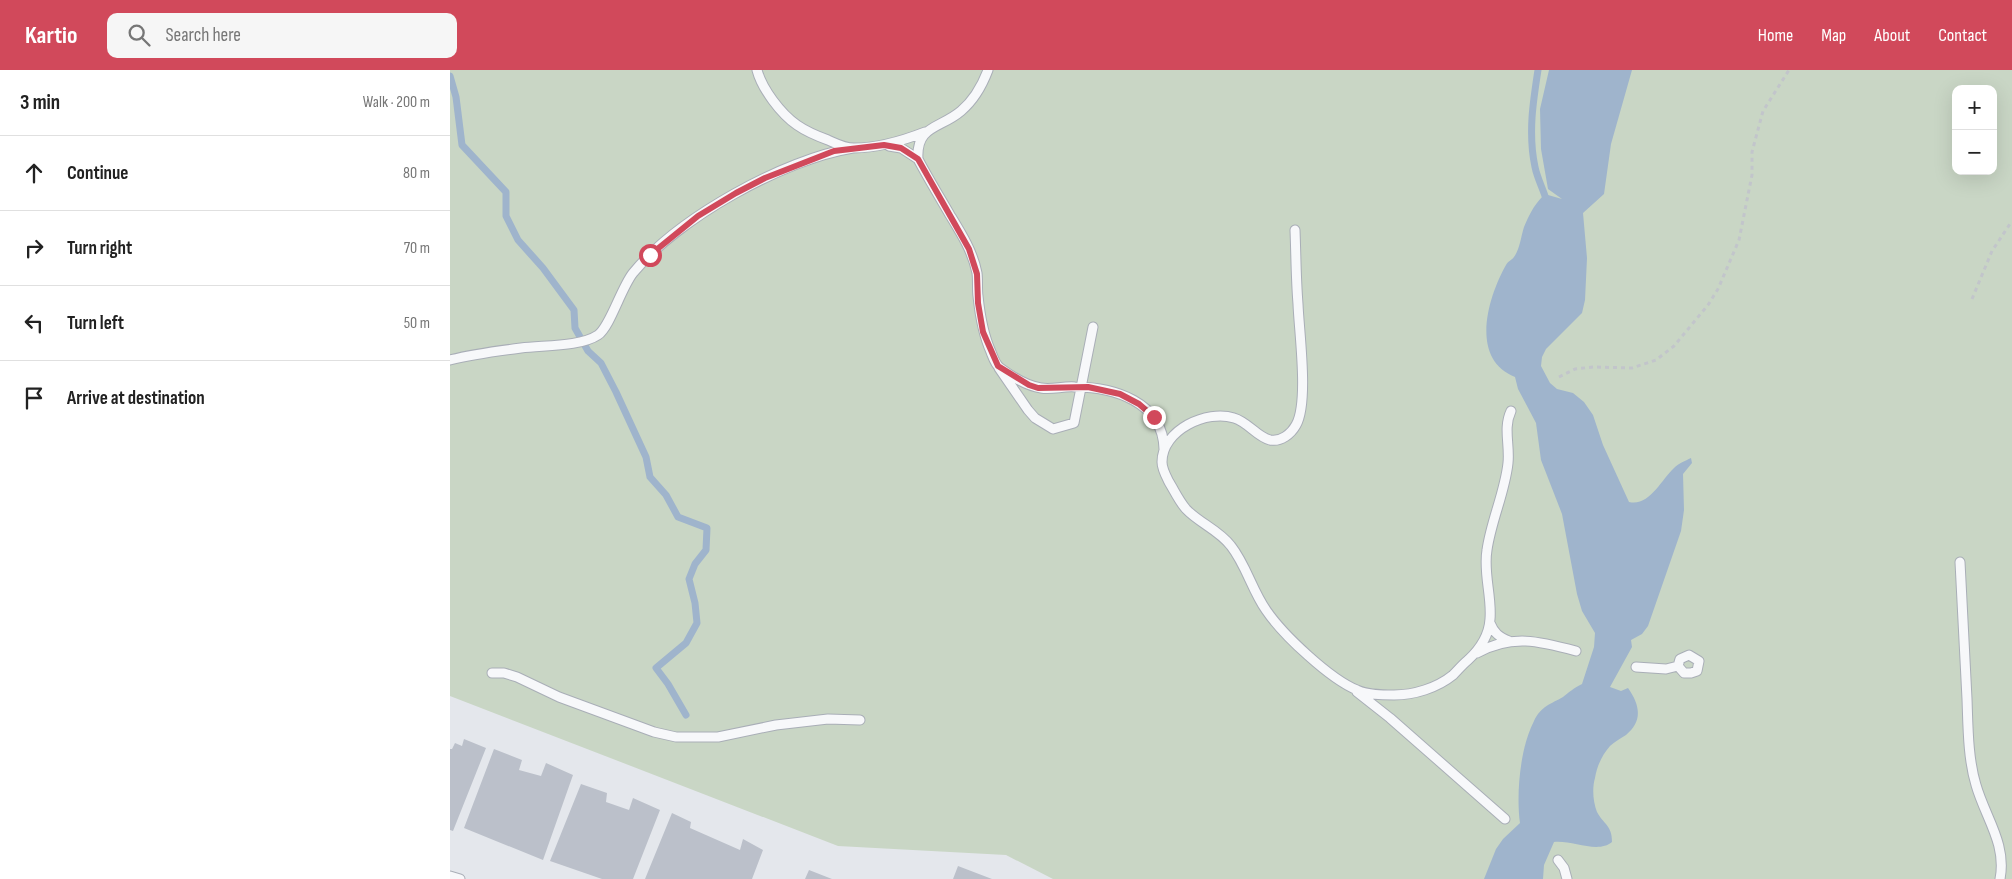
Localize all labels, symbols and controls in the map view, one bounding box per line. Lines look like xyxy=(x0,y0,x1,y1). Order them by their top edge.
search box xyxy=(107,13,457,58)
text: Kartio xyxy=(25,21,77,50)
icon: search xyxy=(125,21,153,49)
text: Search here xyxy=(165,24,241,47)
text: Home xyxy=(1758,25,1793,46)
text: Map xyxy=(1821,25,1846,46)
text: About xyxy=(1874,25,1910,46)
text: Contact xyxy=(1938,25,1987,46)
map controls xyxy=(1952,85,1997,175)
button: + xyxy=(1952,85,1997,130)
text: 3 min xyxy=(20,90,60,115)
text: Walk · 200 m xyxy=(363,93,430,112)
button: − xyxy=(1952,130,1997,175)
icon: ahead xyxy=(20,159,48,187)
text: Continue xyxy=(67,162,128,185)
text: 80 m xyxy=(403,164,430,183)
icon: right xyxy=(20,234,48,262)
text: Turn right xyxy=(67,237,132,260)
text: 70 m xyxy=(404,239,430,258)
route start xyxy=(639,244,662,267)
icon: left xyxy=(20,309,48,337)
text: Turn left xyxy=(67,312,124,335)
text: 50 m xyxy=(404,314,430,333)
icon: arrive xyxy=(20,384,48,412)
text: Arrive at destination xyxy=(67,387,205,410)
route end xyxy=(1143,406,1166,429)

